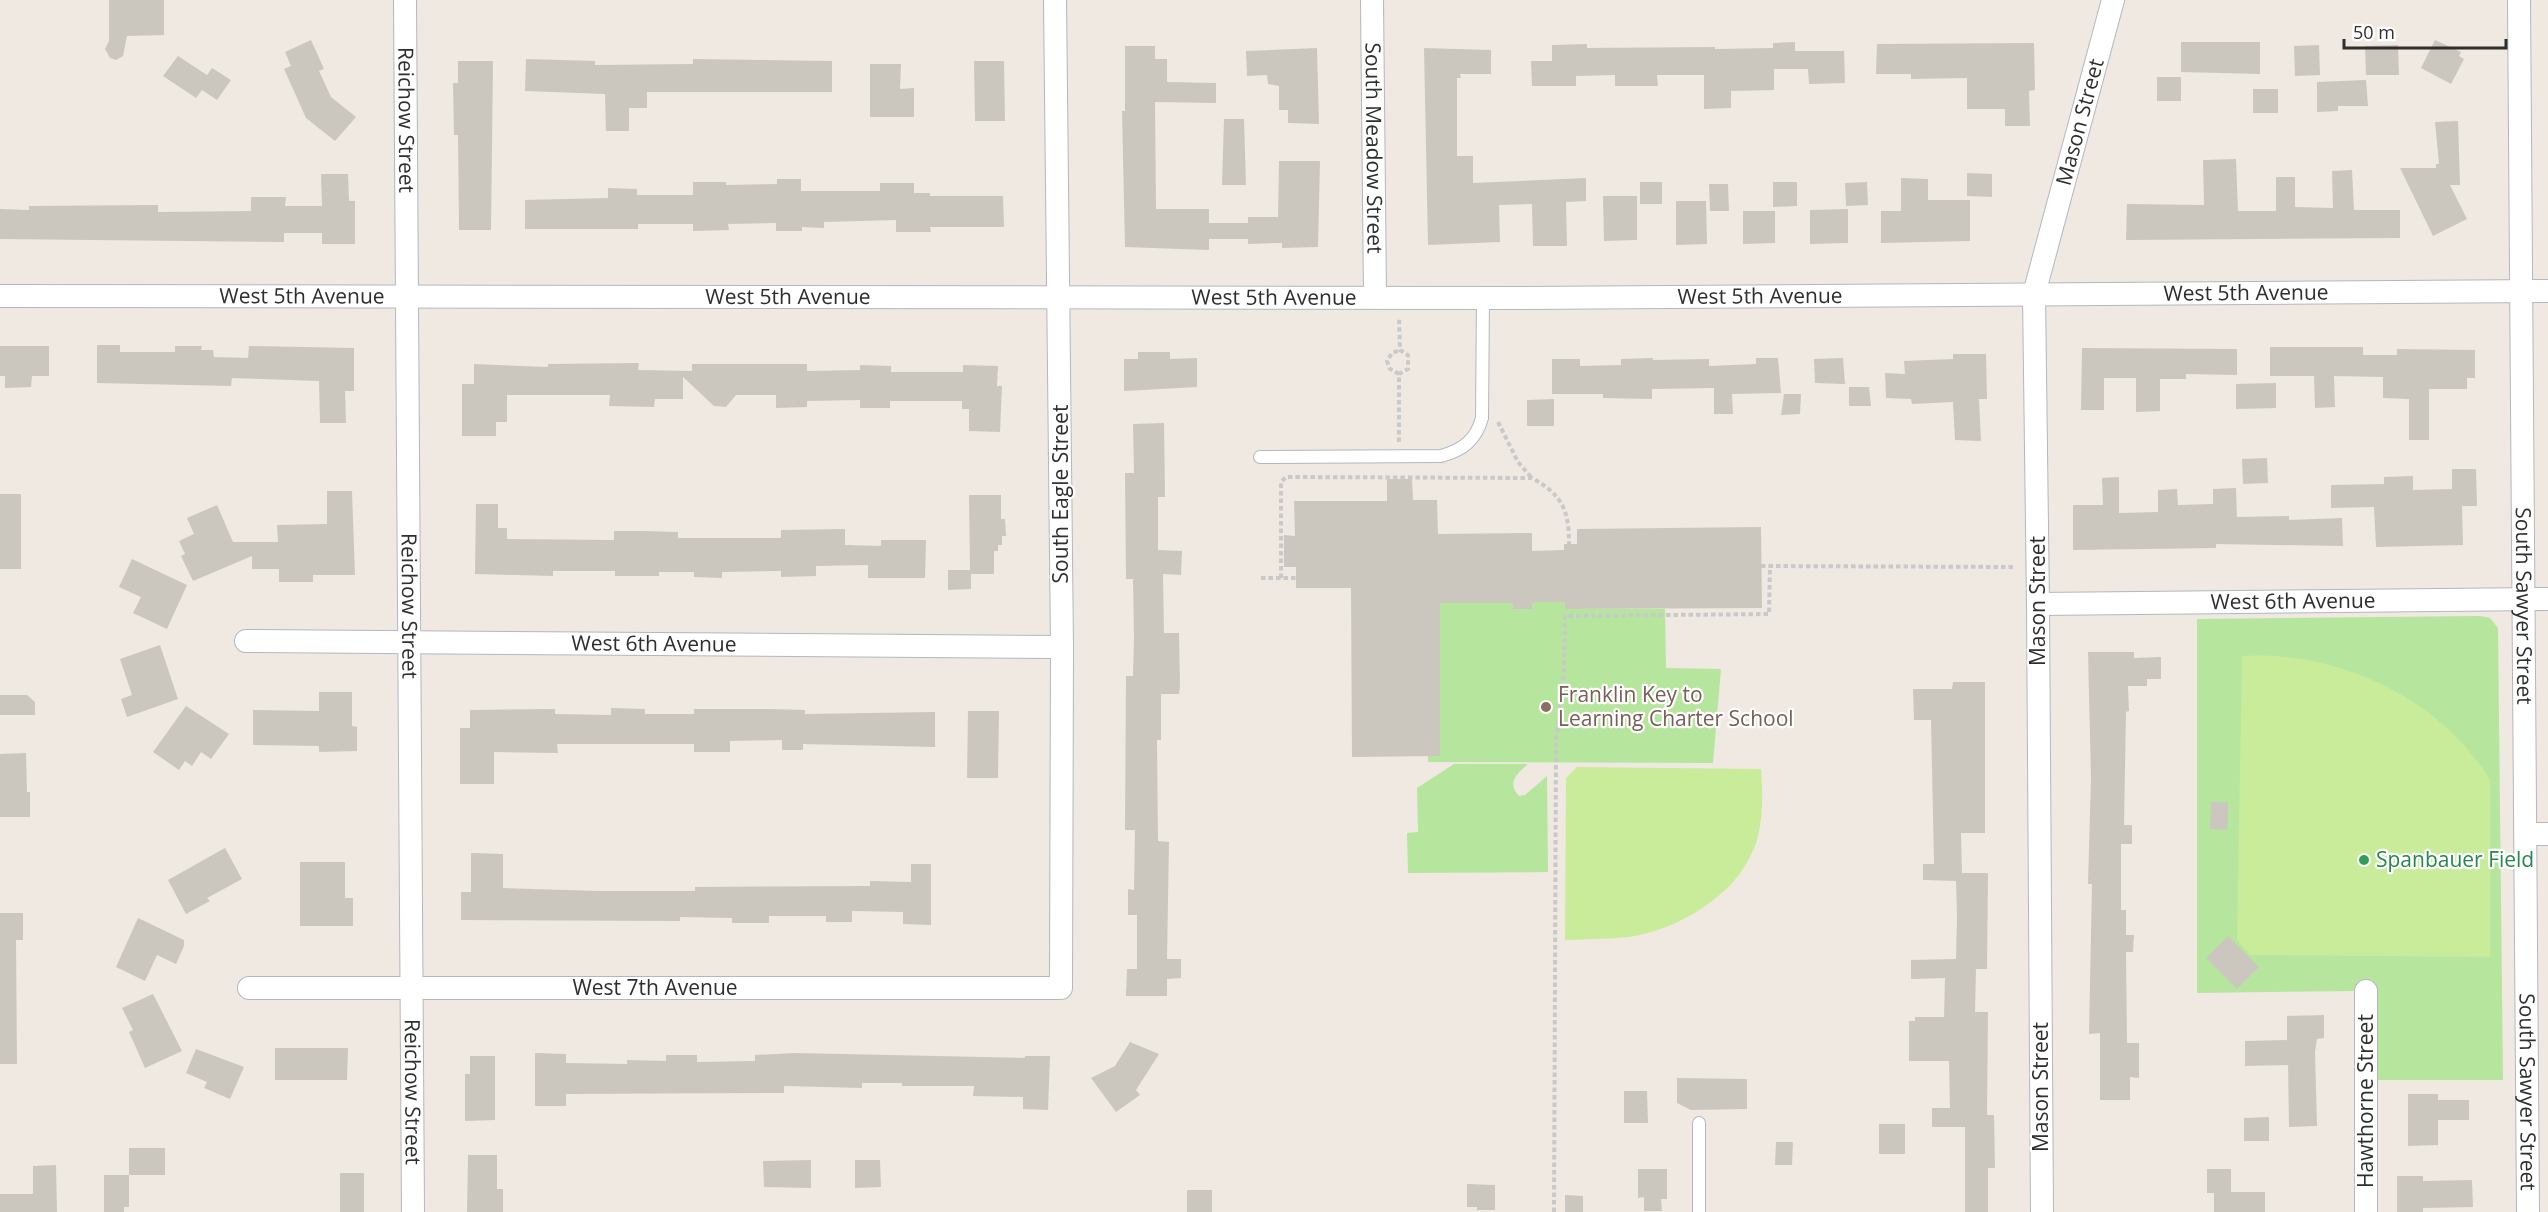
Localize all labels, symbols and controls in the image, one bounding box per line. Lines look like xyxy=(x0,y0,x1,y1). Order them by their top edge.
scale bar xyxy=(2344,12,2506,50)
text: 50 m xyxy=(2353,20,2395,44)
street label: South Meadow Street xyxy=(1359,42,1390,254)
street label: Reichow Street xyxy=(392,47,421,193)
street label: Mason Street xyxy=(2049,55,2110,188)
street label: West 5th Avenue xyxy=(2163,278,2329,307)
street label: West 5th Avenue xyxy=(219,281,385,310)
street label: West 5th Avenue xyxy=(1677,281,1843,310)
street label: West 5th Avenue xyxy=(705,282,871,310)
street label: West 5th Avenue xyxy=(1191,283,1357,311)
street label: South Eagle Street xyxy=(1046,405,1074,583)
street label: South Sawyer Street xyxy=(2510,507,2539,705)
street label: Reichow Street xyxy=(396,533,424,679)
street label: Mason Street xyxy=(2023,536,2051,666)
street label: West 6th Avenue xyxy=(2210,586,2376,615)
street label: West 6th Avenue xyxy=(571,628,737,658)
place label: Franklin Key to Learning Charter School xyxy=(1558,680,1794,732)
marker: Franklin Key to Learning Charter School xyxy=(1539,700,1553,714)
place label: Spanbauer Field xyxy=(2376,845,2534,873)
marker: Spanbauer Field xyxy=(2357,853,2371,867)
street label: West 7th Avenue xyxy=(572,973,738,1001)
street label: South Sawyer Street xyxy=(2513,993,2543,1191)
street label: Hawthorne Street xyxy=(2351,1014,2379,1188)
street label: Reichow Street xyxy=(399,1019,428,1165)
street label: Mason Street xyxy=(2026,1022,2054,1152)

